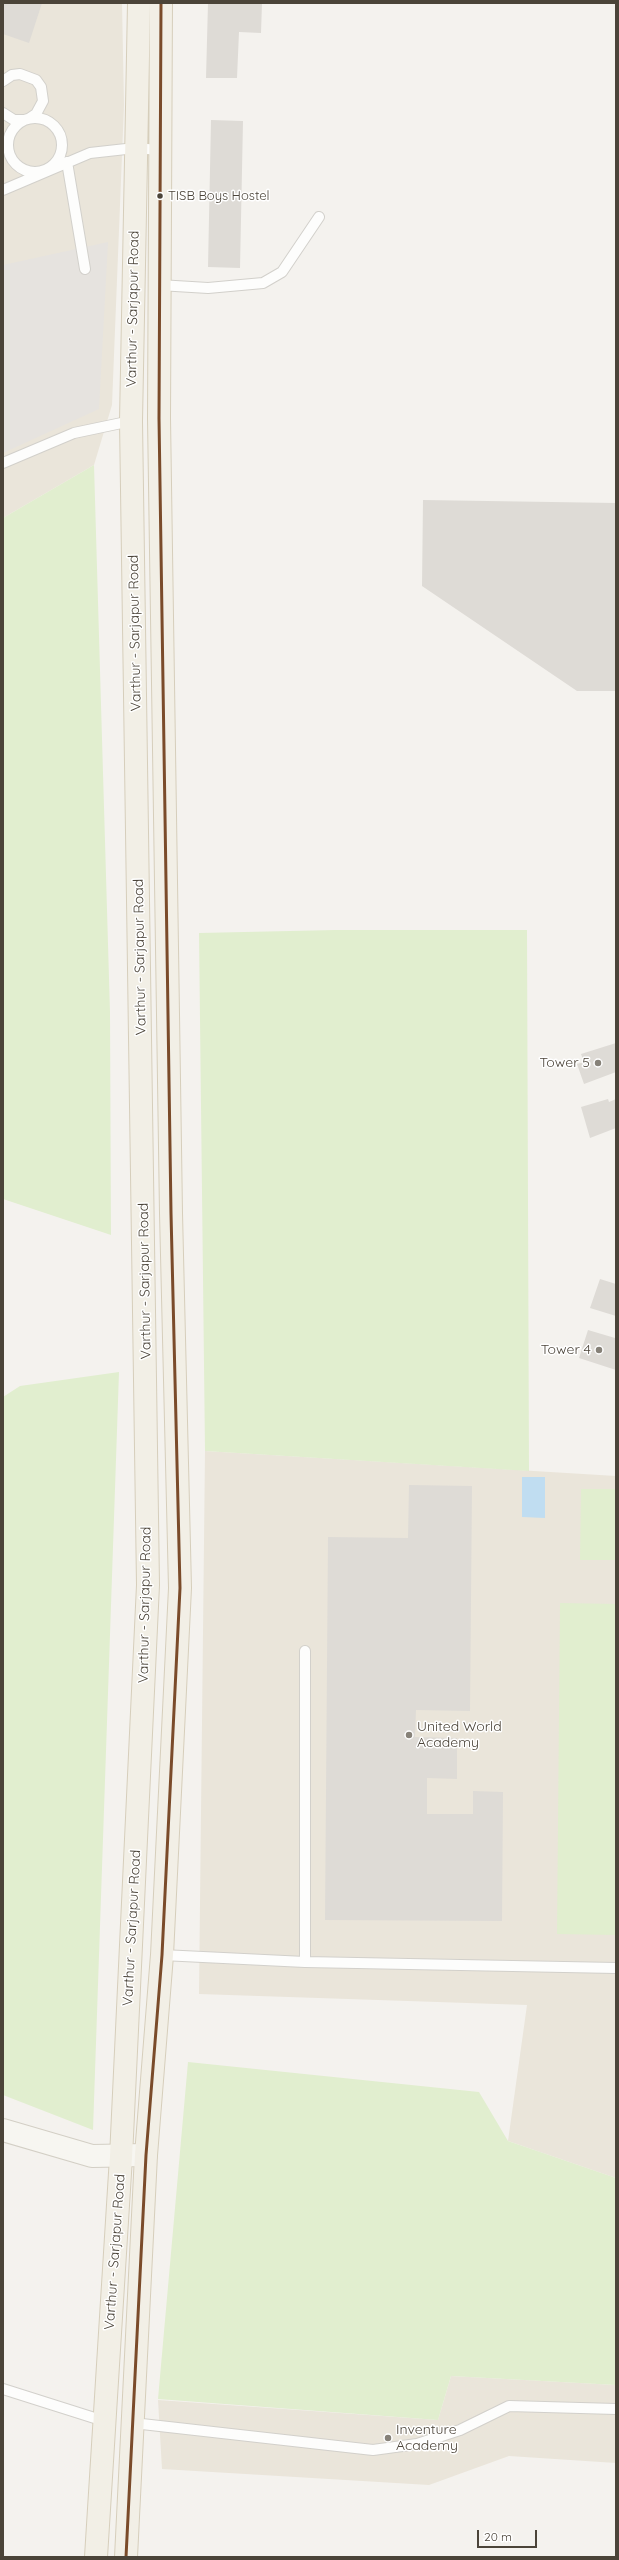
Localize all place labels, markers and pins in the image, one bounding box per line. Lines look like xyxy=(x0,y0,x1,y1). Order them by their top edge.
place label: TISB Boys Hostel xyxy=(168,188,270,204)
marker: TISB Boys Hostel xyxy=(155,191,165,201)
place label: Tower 5 xyxy=(539,1055,590,1071)
marker: Tower 5 xyxy=(593,1058,603,1068)
place label: Tower 4 xyxy=(541,1342,591,1358)
marker: Tower 4 xyxy=(594,1345,604,1355)
place label: United World Academy xyxy=(417,1719,502,1752)
marker: United World Academy xyxy=(404,1730,414,1740)
place label: Inventure Academy xyxy=(396,2422,458,2454)
marker: Inventure Academy xyxy=(383,2433,393,2443)

